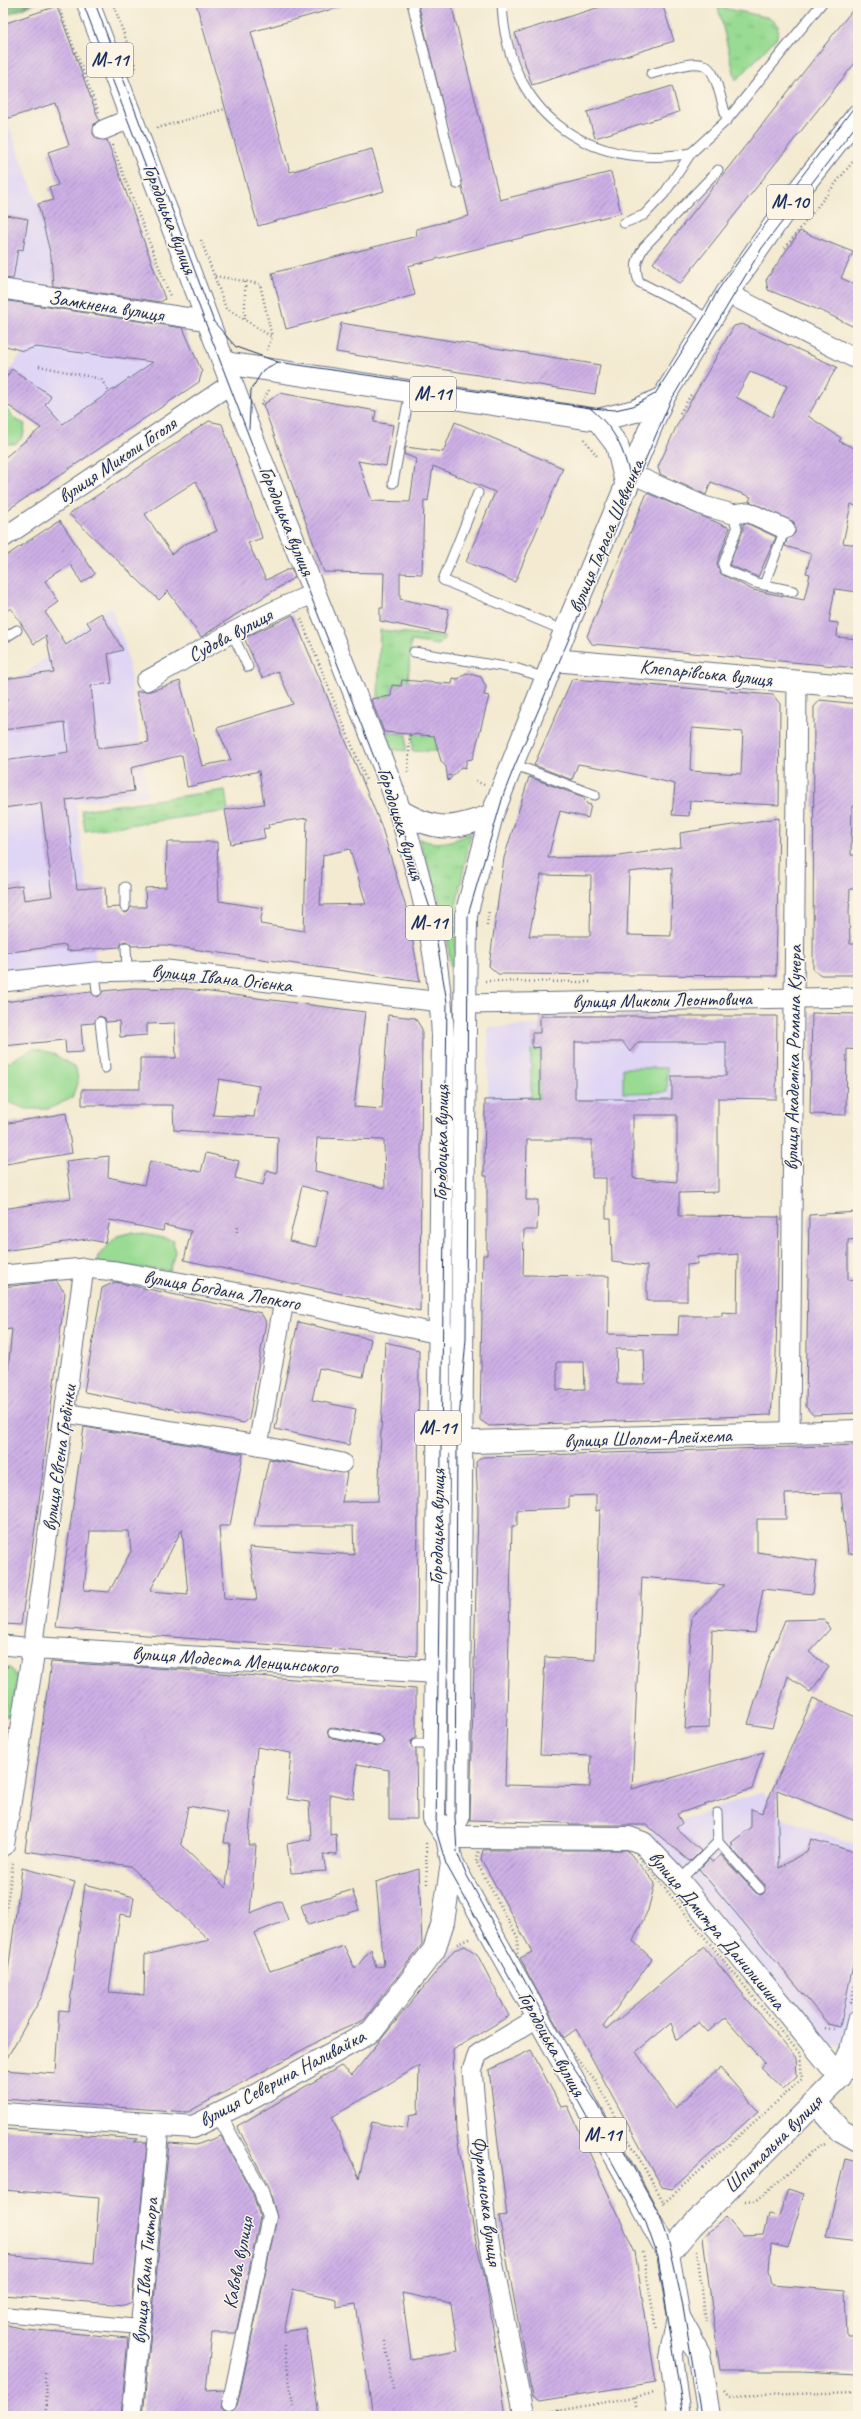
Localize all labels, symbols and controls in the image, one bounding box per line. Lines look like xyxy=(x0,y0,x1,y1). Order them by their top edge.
road number: М-11 xyxy=(87,43,133,77)
street label: Городоцька вулиця xyxy=(137,160,203,278)
road number: М-10 xyxy=(767,185,813,219)
street label: Замкнена вулиця xyxy=(47,285,167,328)
road number: М-11 xyxy=(410,377,456,411)
street label: вулиця Миколи Гоголя xyxy=(53,410,183,509)
street label: вулиця Тараса Шевченка xyxy=(563,454,650,616)
street label: Городоцька вулиця xyxy=(254,462,321,580)
street label: Судова вулиця xyxy=(184,601,278,668)
street label: Клепарівська вулиця xyxy=(639,654,774,692)
street label: Городоцька вулиця xyxy=(372,765,430,884)
road number: М-11 xyxy=(406,906,452,940)
street label: вулиця Академіка Романа Кучера xyxy=(779,944,807,1171)
street label: вулиця Івана Огієнка xyxy=(151,958,295,998)
street label: вулиця Миколи Леонтовича xyxy=(572,986,754,1014)
street label: Городоцька вулиця xyxy=(427,1084,455,1201)
street label: вулиця Богдана Лепкого xyxy=(142,1264,303,1316)
street label: вулиця Євгена Гребінки xyxy=(36,1382,82,1533)
road number: М-11 xyxy=(415,1411,461,1445)
street label: вулиця Шолом-Алейхема xyxy=(564,1423,734,1453)
street label: Городоцька вулиця xyxy=(423,1468,451,1585)
street label: вулиця Модеста Менцинського xyxy=(131,1640,340,1680)
street label: вулиця Дмитра Данилишина xyxy=(643,1845,792,2016)
street label: Городоцька вулиця xyxy=(513,1987,591,2102)
street label: вулиця Северина Наливайка xyxy=(195,2023,371,2132)
street label: Шпитальна вулиця xyxy=(719,2088,829,2198)
road number: М-11 xyxy=(580,2118,626,2152)
street label: Фурманська вулиця xyxy=(467,2135,508,2269)
street label: вулиця Івана Тиктора xyxy=(126,2195,164,2345)
street label: Кавова вулиця xyxy=(217,2213,260,2311)

